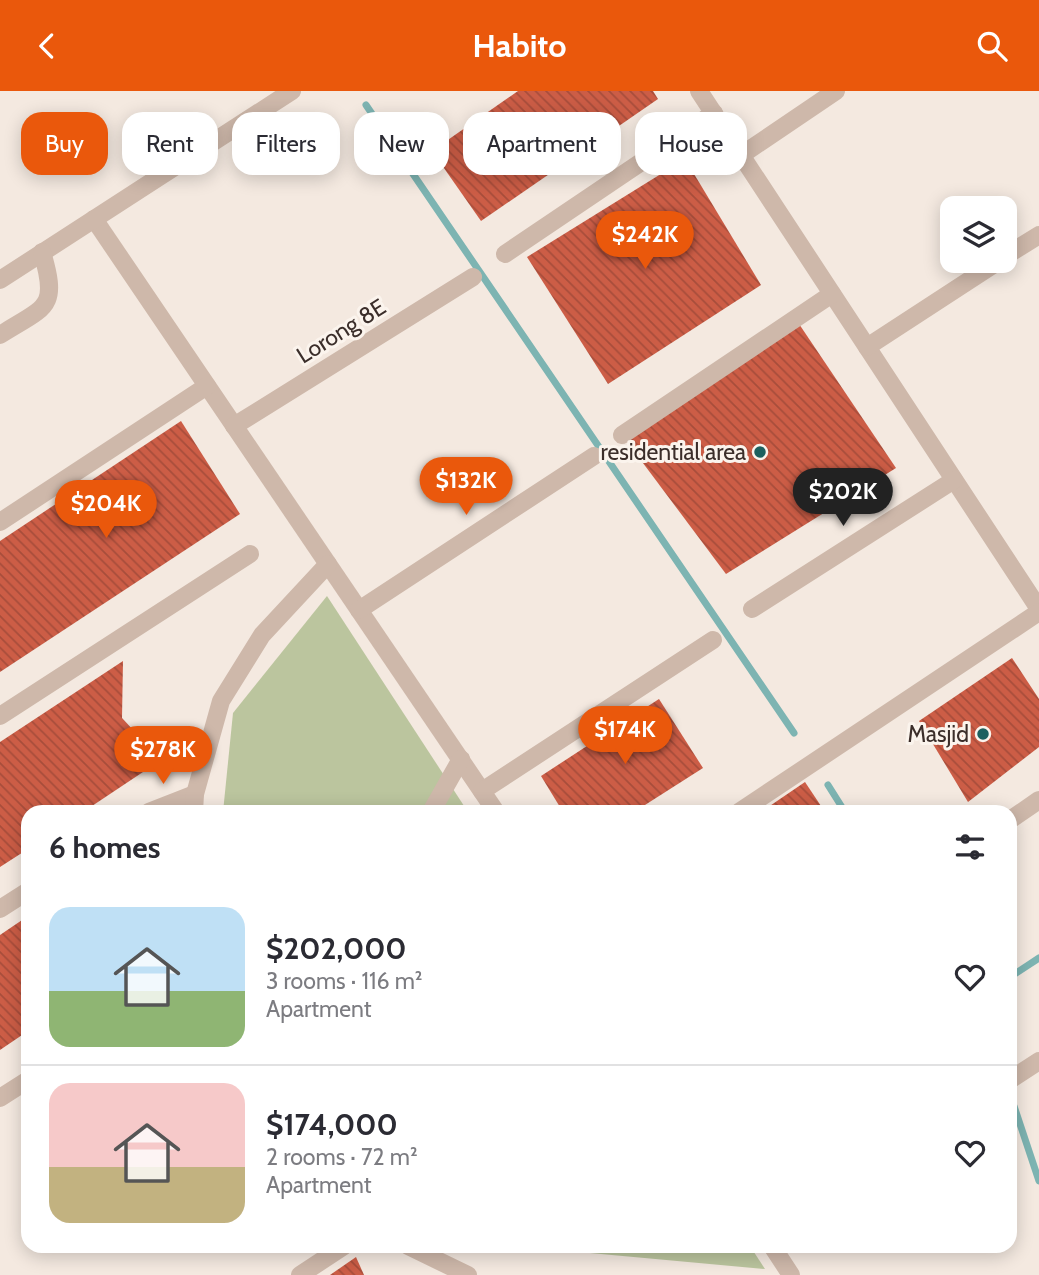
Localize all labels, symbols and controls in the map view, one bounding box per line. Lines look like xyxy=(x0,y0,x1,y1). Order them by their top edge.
text: Habito xyxy=(472,26,567,65)
icon: back xyxy=(28,27,66,65)
icon: search xyxy=(973,27,1011,65)
chip: Buy xyxy=(21,112,108,175)
chip: Rent xyxy=(122,112,218,175)
chip: Filters xyxy=(232,112,340,175)
chip: New xyxy=(354,112,449,175)
chip: Apartment xyxy=(463,112,621,175)
chip: House xyxy=(635,112,747,175)
map controls xyxy=(940,196,1017,273)
button: layers xyxy=(940,196,1017,273)
pin: $242K xyxy=(596,211,694,271)
text: $242K xyxy=(612,220,678,248)
street label: Lorong 8E xyxy=(291,293,391,369)
place label: residential area xyxy=(601,438,746,466)
marker: residential area xyxy=(752,444,768,460)
pin: $132K xyxy=(417,457,515,517)
text: $132K xyxy=(436,466,496,494)
pin: $202K xyxy=(794,469,892,528)
text: $202K xyxy=(809,477,877,505)
pin: $204K xyxy=(57,481,155,540)
text: $204K xyxy=(71,489,141,517)
pin: $174K xyxy=(576,707,674,766)
text: $174K xyxy=(594,715,656,743)
place label: Masjid xyxy=(907,720,969,748)
marker: Masjid xyxy=(975,726,991,742)
pin: $278K xyxy=(114,727,212,786)
text: $278K xyxy=(130,735,196,763)
icon: filters xyxy=(951,828,989,866)
text: 6 homes xyxy=(49,829,160,866)
text: $202,000 xyxy=(266,930,407,967)
icon: home xyxy=(105,935,189,1019)
icon: heart xyxy=(951,958,989,996)
text: 3 rooms · 116 m² xyxy=(266,967,422,995)
text: Apartment xyxy=(266,995,371,1023)
text: $174,000 xyxy=(266,1106,398,1143)
icon: home xyxy=(105,1111,189,1195)
icon: heart xyxy=(951,1134,989,1172)
text: 2 rooms · 72 m² xyxy=(266,1143,418,1171)
text: Apartment xyxy=(266,1171,371,1199)

